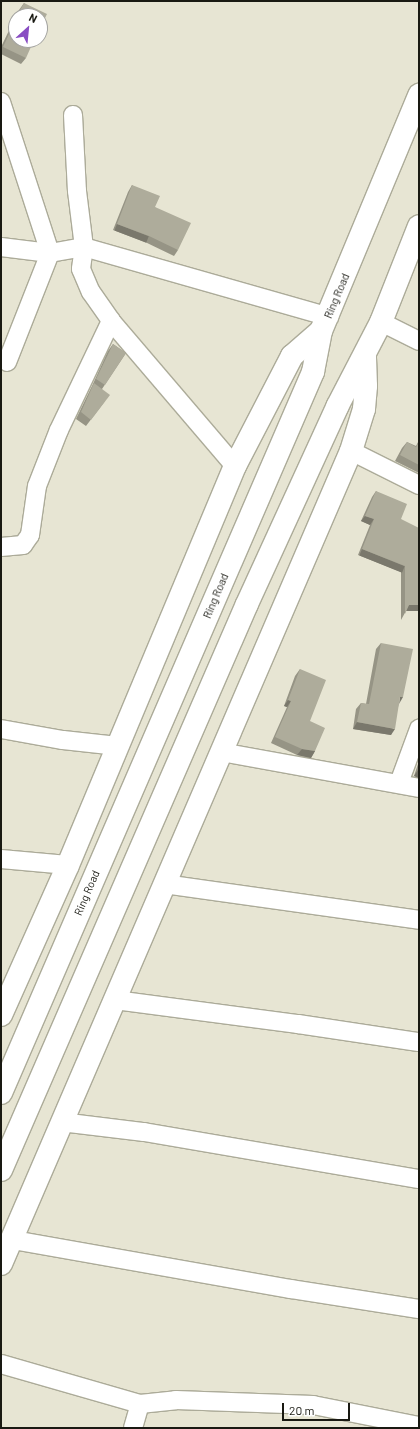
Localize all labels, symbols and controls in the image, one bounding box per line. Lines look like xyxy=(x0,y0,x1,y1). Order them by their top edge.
north arrow xyxy=(8,8,48,48)
text: N xyxy=(27,10,39,25)
street label: Ring Road xyxy=(322,271,352,321)
street label: Ring Road xyxy=(201,571,231,621)
street label: Ring Road xyxy=(72,868,102,918)
scale bar xyxy=(284,1395,352,1421)
text: 20 m xyxy=(289,1403,315,1417)

